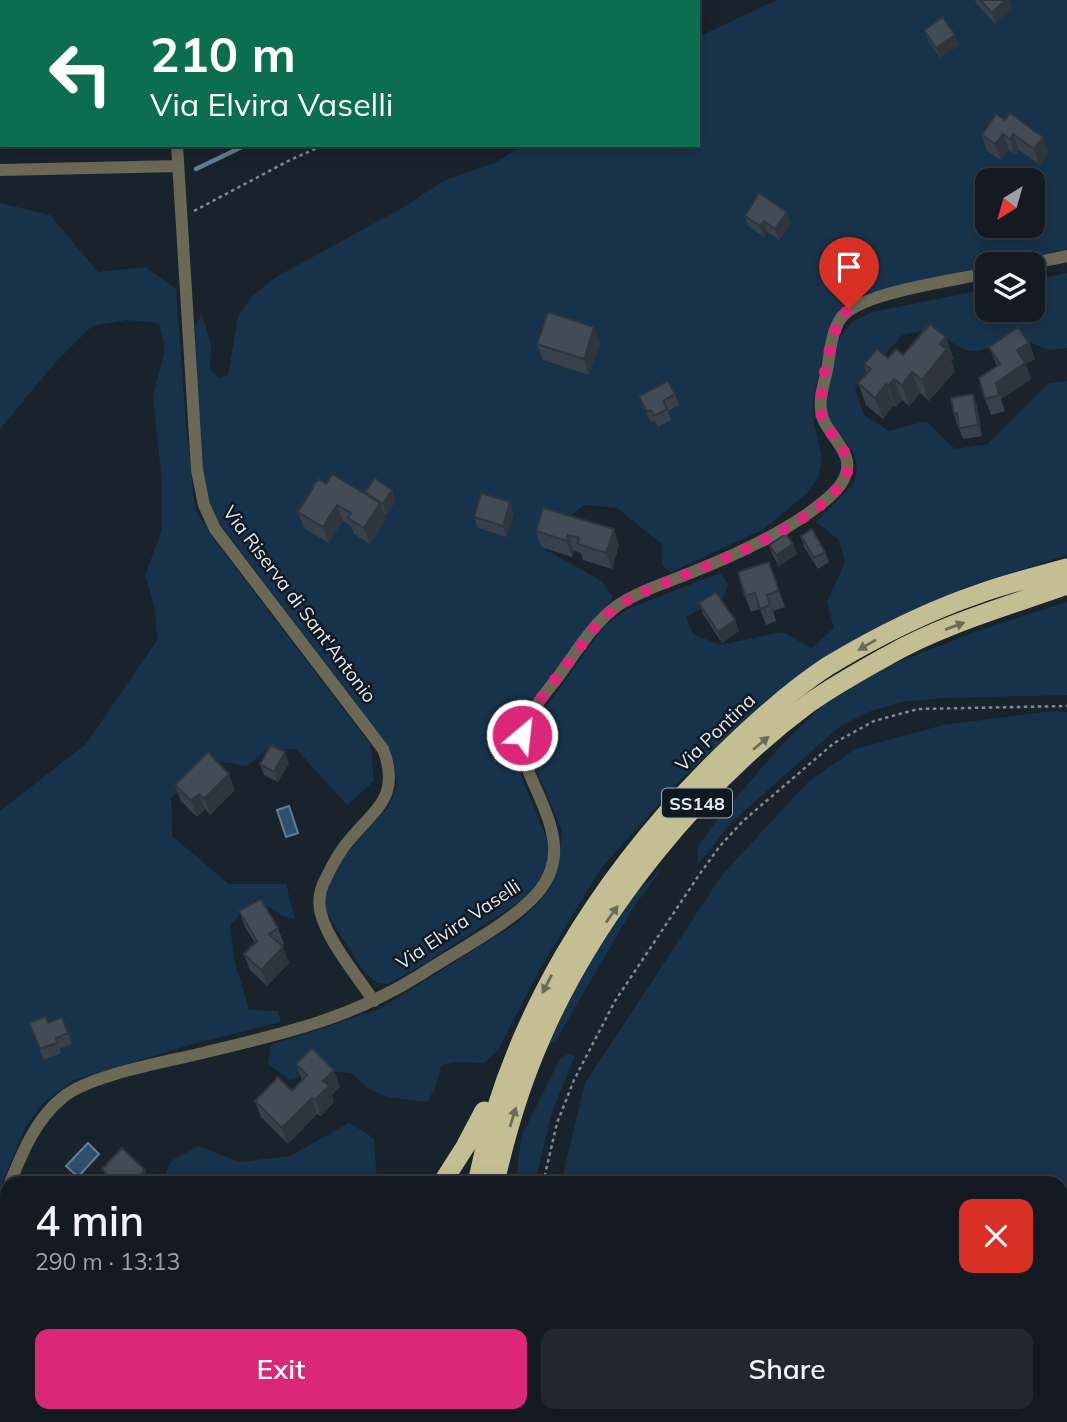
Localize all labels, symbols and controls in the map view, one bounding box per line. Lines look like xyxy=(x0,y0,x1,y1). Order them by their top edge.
text: 210 m xyxy=(150,23,296,84)
icon: left xyxy=(35,28,126,119)
text: Via Elvira Vaselli xyxy=(150,84,393,124)
north arrow xyxy=(975,168,1045,238)
map controls xyxy=(975,168,1045,322)
pin xyxy=(819,237,879,309)
icon: arrive xyxy=(830,248,868,286)
button: layers xyxy=(975,252,1045,322)
street label: Via Riserva di Sant'Antonio xyxy=(218,501,382,707)
one-way arrow xyxy=(944,620,965,631)
one-way arrow xyxy=(857,639,876,651)
street label: Via Pontina xyxy=(670,688,760,776)
position arrow xyxy=(485,698,559,772)
one-way arrow xyxy=(751,735,769,750)
road number: SS148 xyxy=(662,788,732,818)
street label: Via Elvira Vaselli xyxy=(391,874,525,974)
one-way arrow xyxy=(605,905,619,923)
one-way arrow xyxy=(541,974,553,994)
one-way arrow xyxy=(508,1106,518,1127)
text: 4 min xyxy=(35,1194,144,1247)
button: close xyxy=(959,1199,1033,1273)
text: 290 m · 13:13 xyxy=(35,1247,180,1276)
button: Exit xyxy=(35,1329,527,1409)
button: Share xyxy=(541,1329,1033,1409)

